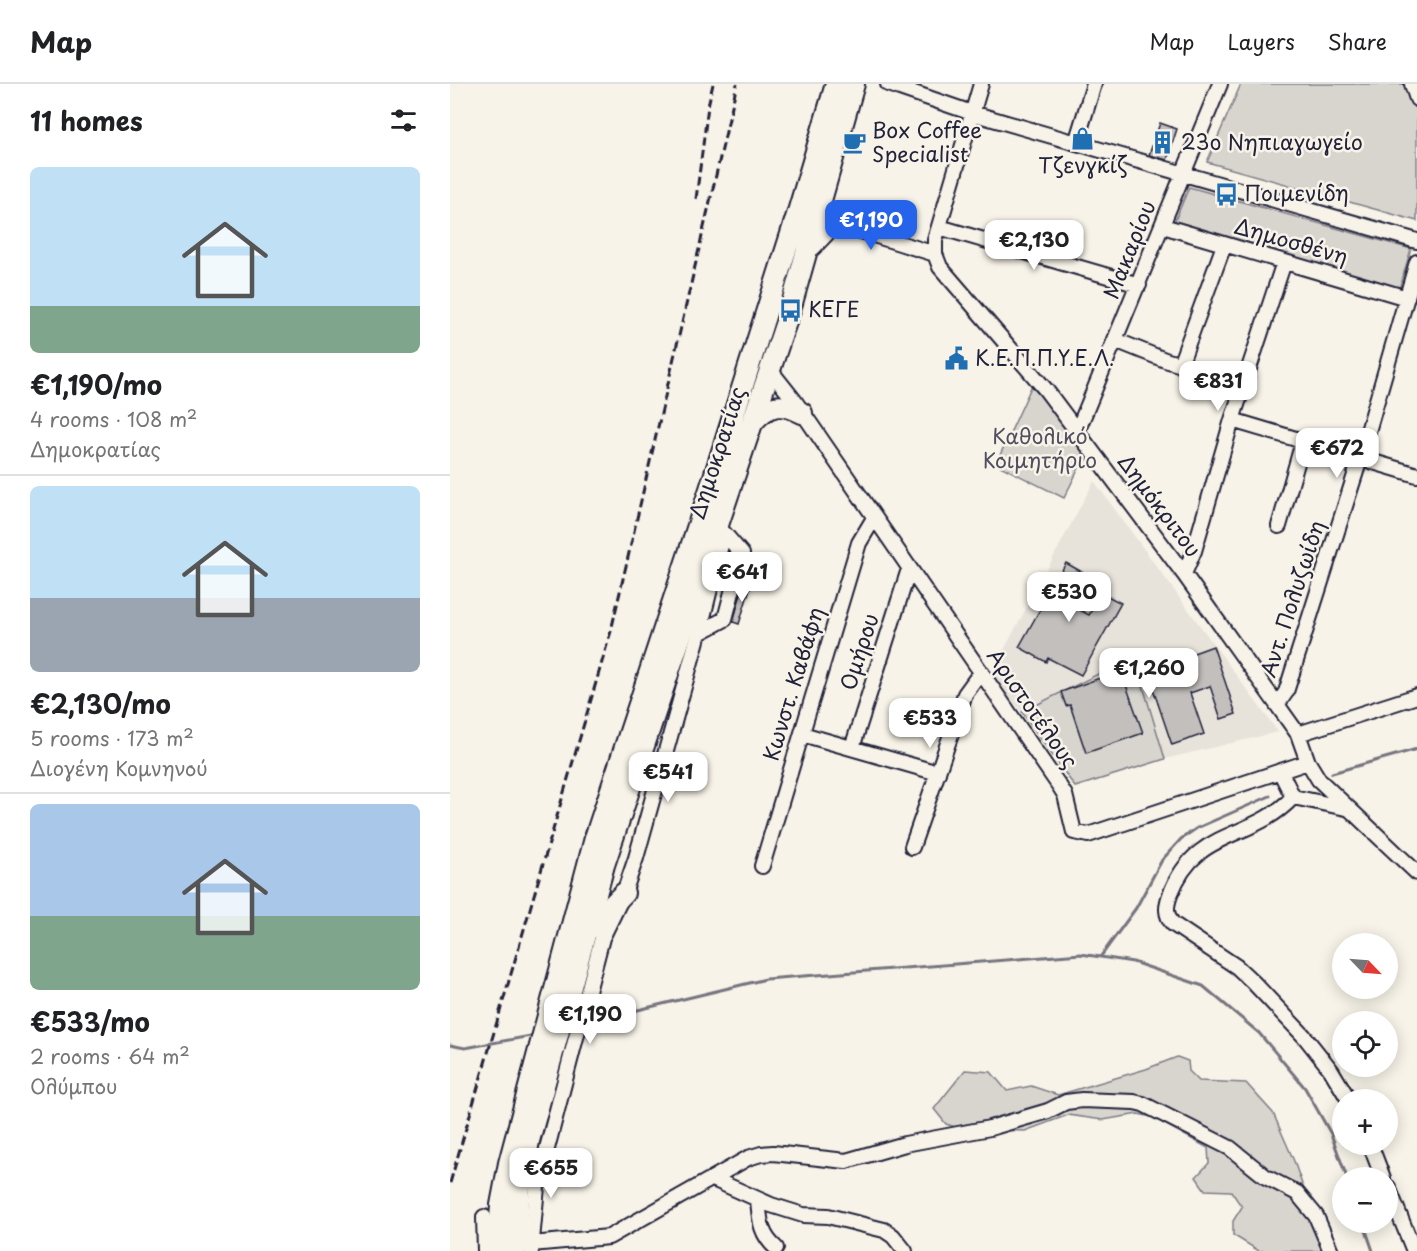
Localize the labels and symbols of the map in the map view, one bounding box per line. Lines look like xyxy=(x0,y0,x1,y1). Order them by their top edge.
place label: Box Coffee Specialist xyxy=(872,113,982,169)
shop icon: Τζενγκίζ xyxy=(1070,125,1096,151)
place label: 23ο Νηπιαγωγείο xyxy=(1181,125,1363,157)
cafe icon: Box Coffee Specialist xyxy=(841,130,867,156)
building icon: 23ο Νηπιαγωγείο xyxy=(1150,130,1176,156)
place label: Τζενγκίζ xyxy=(1038,148,1128,180)
place label: Ποιμενίδη xyxy=(1244,176,1349,208)
bus stop icon: Ποιμενίδη xyxy=(1213,181,1239,207)
street label: Μακαρίου xyxy=(1094,195,1162,303)
pin: €1,190 xyxy=(822,200,920,251)
street label: Δημοσθένη xyxy=(1231,209,1352,272)
pin: €2,130 xyxy=(985,220,1083,271)
place label: ΚΕΓΕ xyxy=(808,292,860,324)
bus stop icon: ΚΕΓΕ xyxy=(777,297,803,323)
place label: Κ.Ε.Π.Π.Υ.Ε.Λ. xyxy=(975,341,1115,373)
public building icon: Κ.Ε.Π.Π.Υ.Ε.Λ. xyxy=(944,346,970,372)
pin: €831 xyxy=(1182,361,1254,412)
street label: Δημοκρατίας xyxy=(680,382,753,523)
park label: Καθολικό Κοιμητήριο xyxy=(983,419,1097,475)
pin: €672 xyxy=(1301,428,1373,479)
street label: Δημόκριτου xyxy=(1111,447,1210,563)
street label: Αντ. Πολυζωίδη xyxy=(1251,516,1332,681)
pin: €641 xyxy=(706,552,778,603)
pin: €530 xyxy=(1033,572,1105,623)
street label: Κωνστ. Καβάφη xyxy=(753,603,831,764)
street label: Ομήρου xyxy=(831,609,886,694)
street label: Αριστοτέλους xyxy=(980,641,1087,774)
pin: €1,260 xyxy=(1100,648,1198,699)
pin: €533 xyxy=(894,698,966,749)
pin: €541 xyxy=(632,752,704,803)
north arrow xyxy=(1332,933,1398,999)
pin: €1,190 xyxy=(541,994,639,1045)
pin: €655 xyxy=(515,1148,587,1199)

